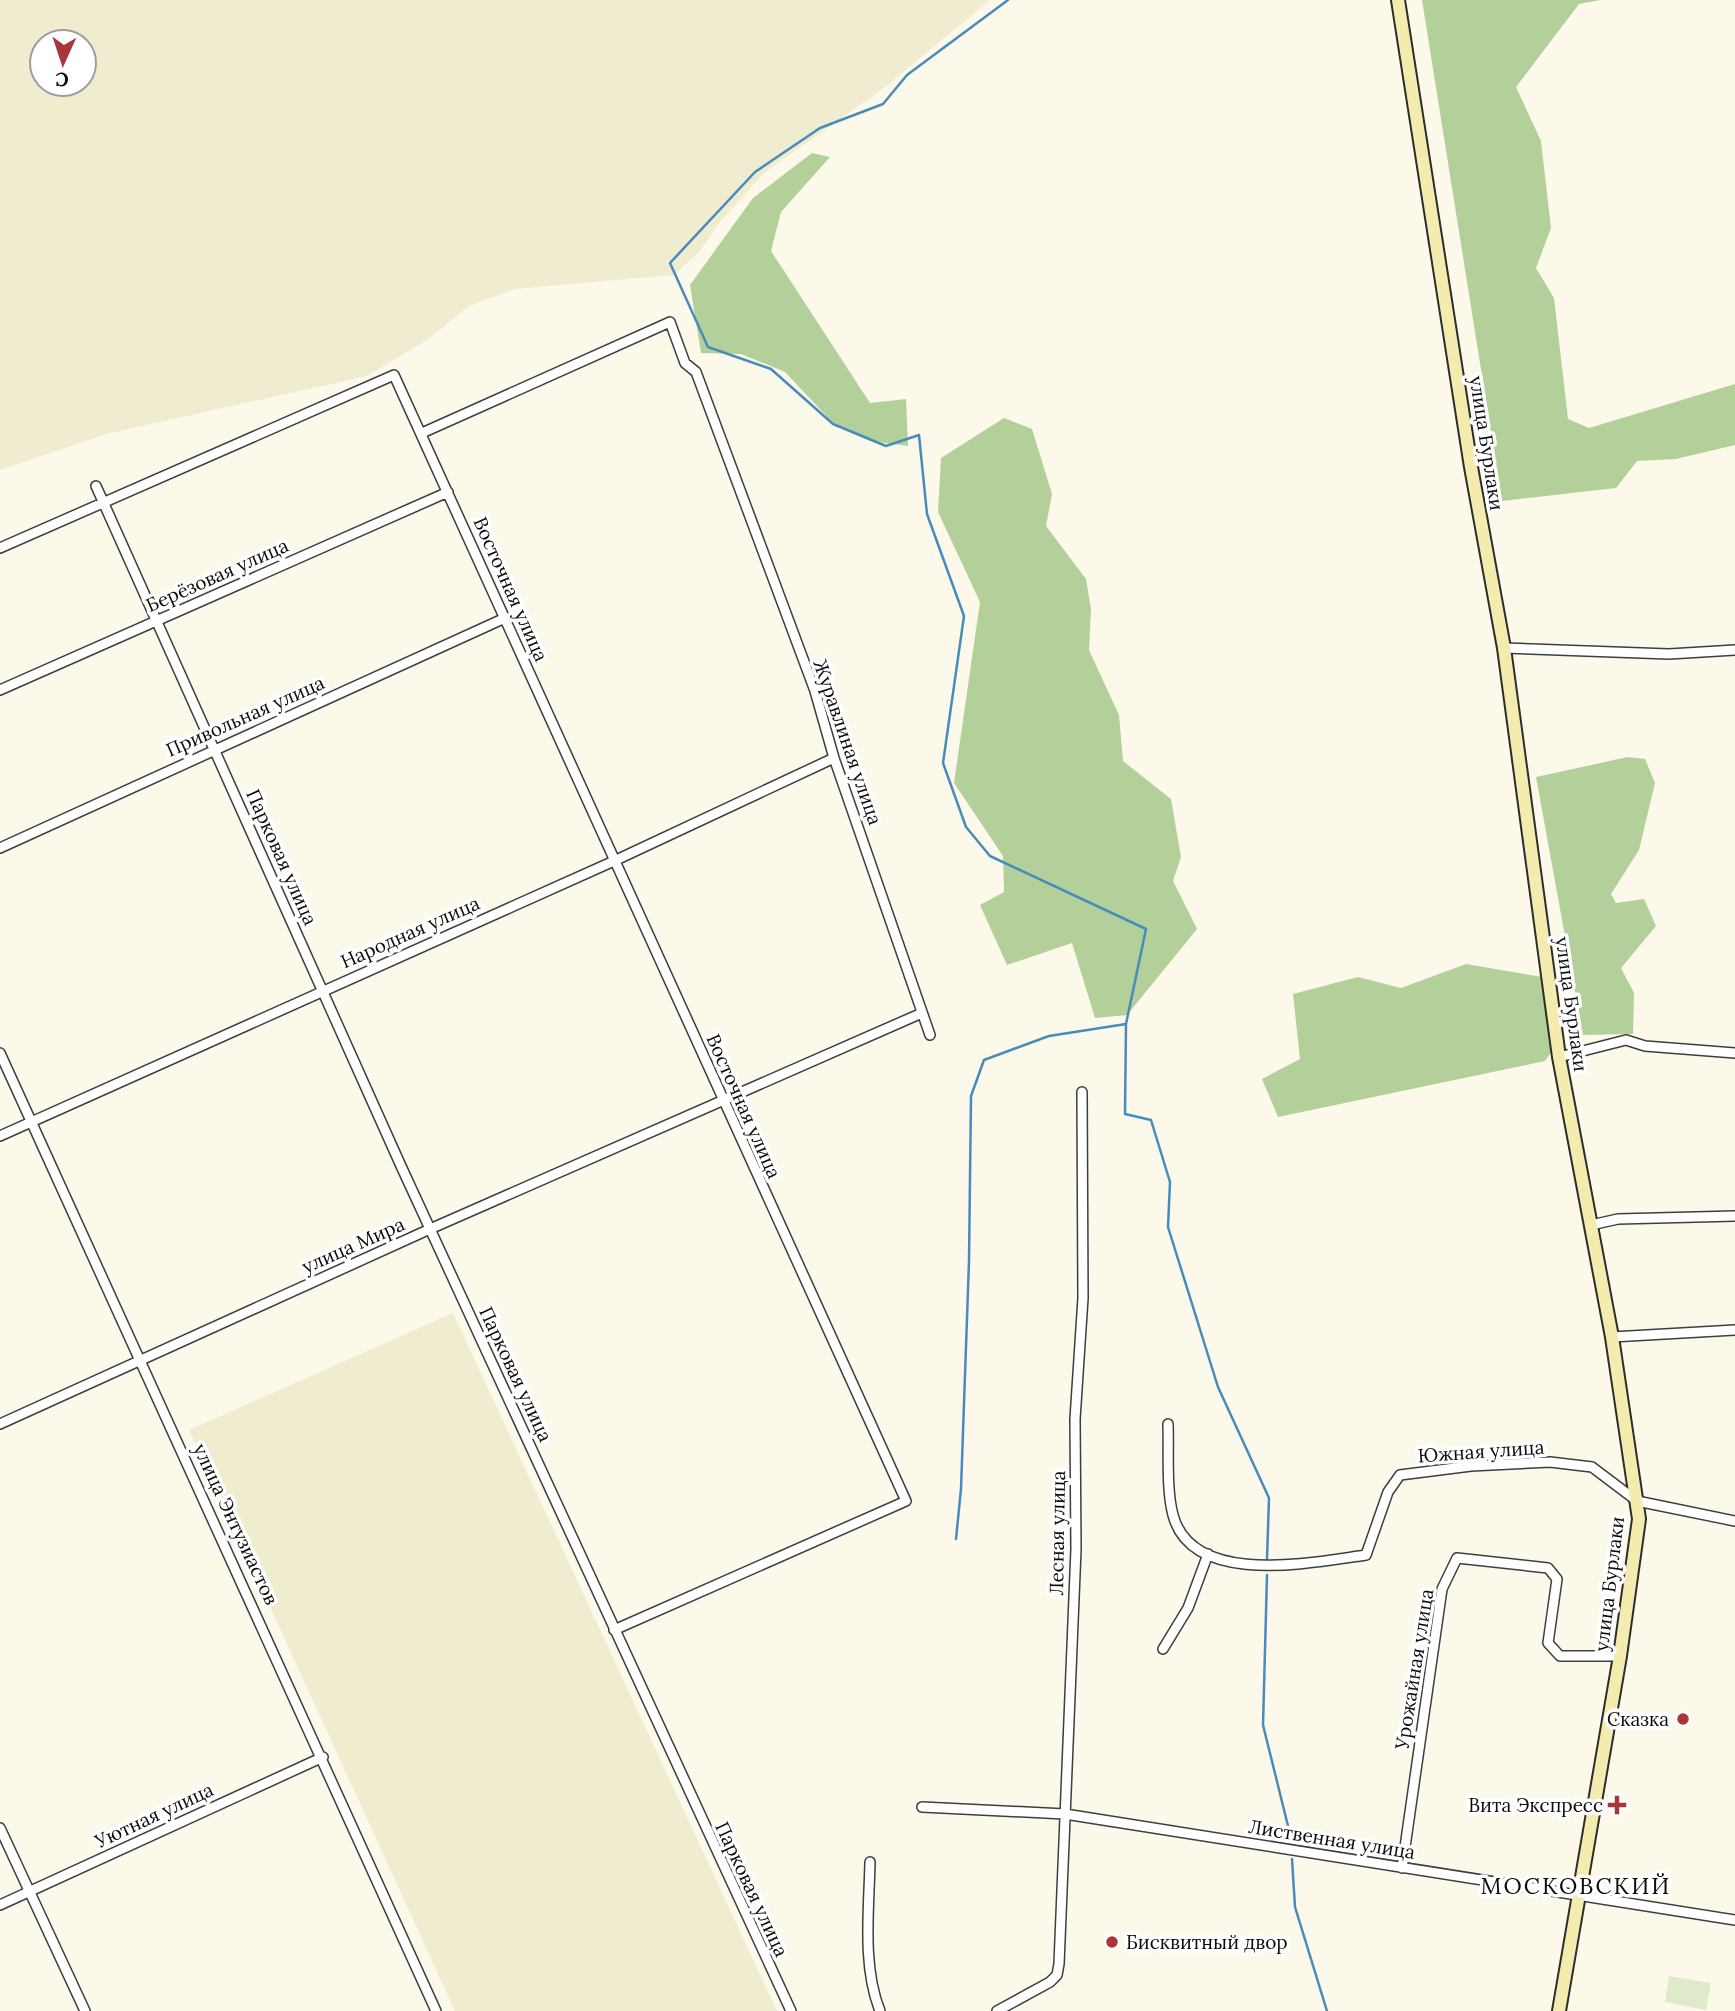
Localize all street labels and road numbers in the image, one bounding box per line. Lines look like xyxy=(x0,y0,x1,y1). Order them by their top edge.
street label: улица Бурлаки xyxy=(1465,374,1510,512)
street label: Восточная улица xyxy=(468,513,554,665)
street label: Берёзовая улица xyxy=(142,533,292,617)
street label: Журавлиная улица xyxy=(808,656,888,828)
street label: Привольная улица xyxy=(162,670,328,762)
street label: Парковая улица xyxy=(241,785,323,929)
street label: Народная улица xyxy=(337,891,483,973)
street label: улица Бурлаки xyxy=(1551,935,1593,1073)
street label: Восточная улица xyxy=(701,1030,787,1182)
street label: улица Мира xyxy=(298,1212,408,1278)
street label: Парковая улица xyxy=(474,1303,558,1446)
street label: Южная улица xyxy=(1417,1435,1545,1467)
street label: улица Энтузиастов xyxy=(188,1440,284,1609)
street label: Лесная улица xyxy=(1044,1470,1070,1596)
street label: улица Бурлаки xyxy=(1589,1515,1629,1653)
street label: Урожайная улица xyxy=(1389,1587,1439,1752)
street label: Уютная улица xyxy=(90,1777,217,1853)
street label: Лиственная улица xyxy=(1247,1814,1417,1864)
street label: Парковая улица xyxy=(710,1818,794,1961)

